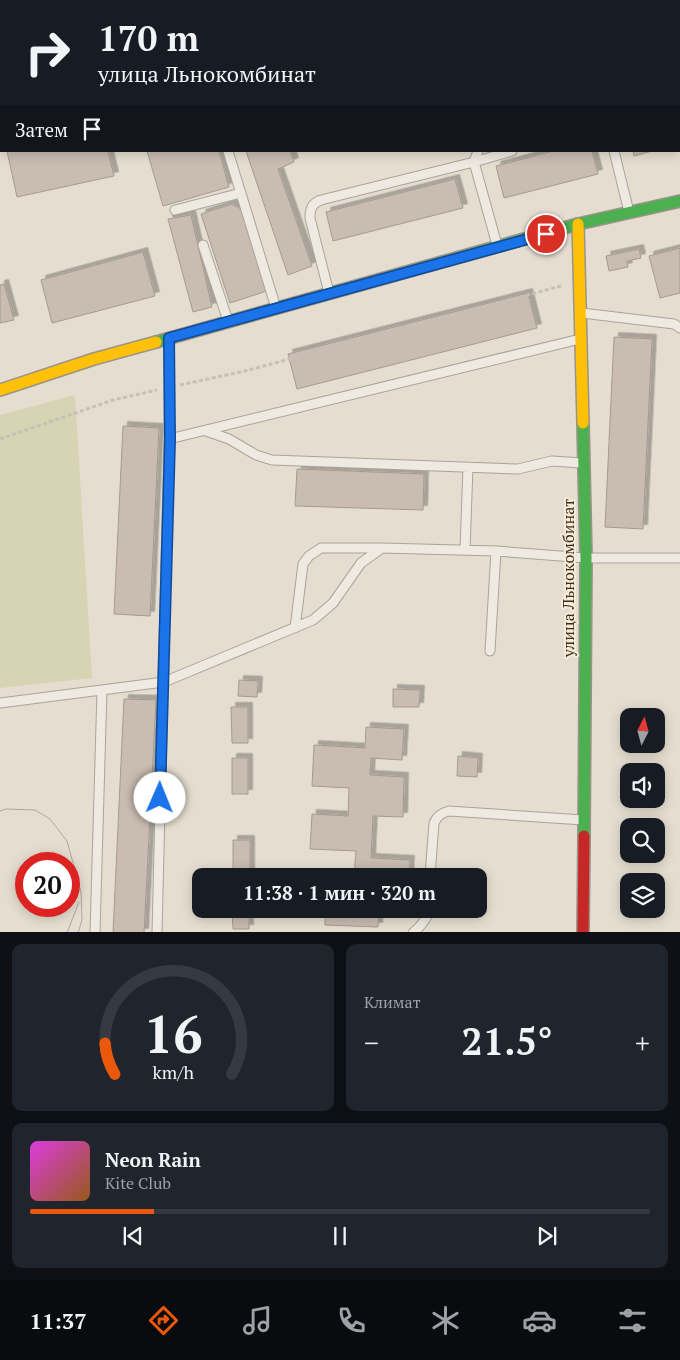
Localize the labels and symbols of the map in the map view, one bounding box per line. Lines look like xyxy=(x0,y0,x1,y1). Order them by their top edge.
pin xyxy=(525,213,567,255)
street label: улица Льнокомбинат xyxy=(557,499,579,658)
north arrow xyxy=(620,708,665,752)
position arrow xyxy=(133,771,185,823)
speed limit sign: 20 xyxy=(15,852,80,917)

